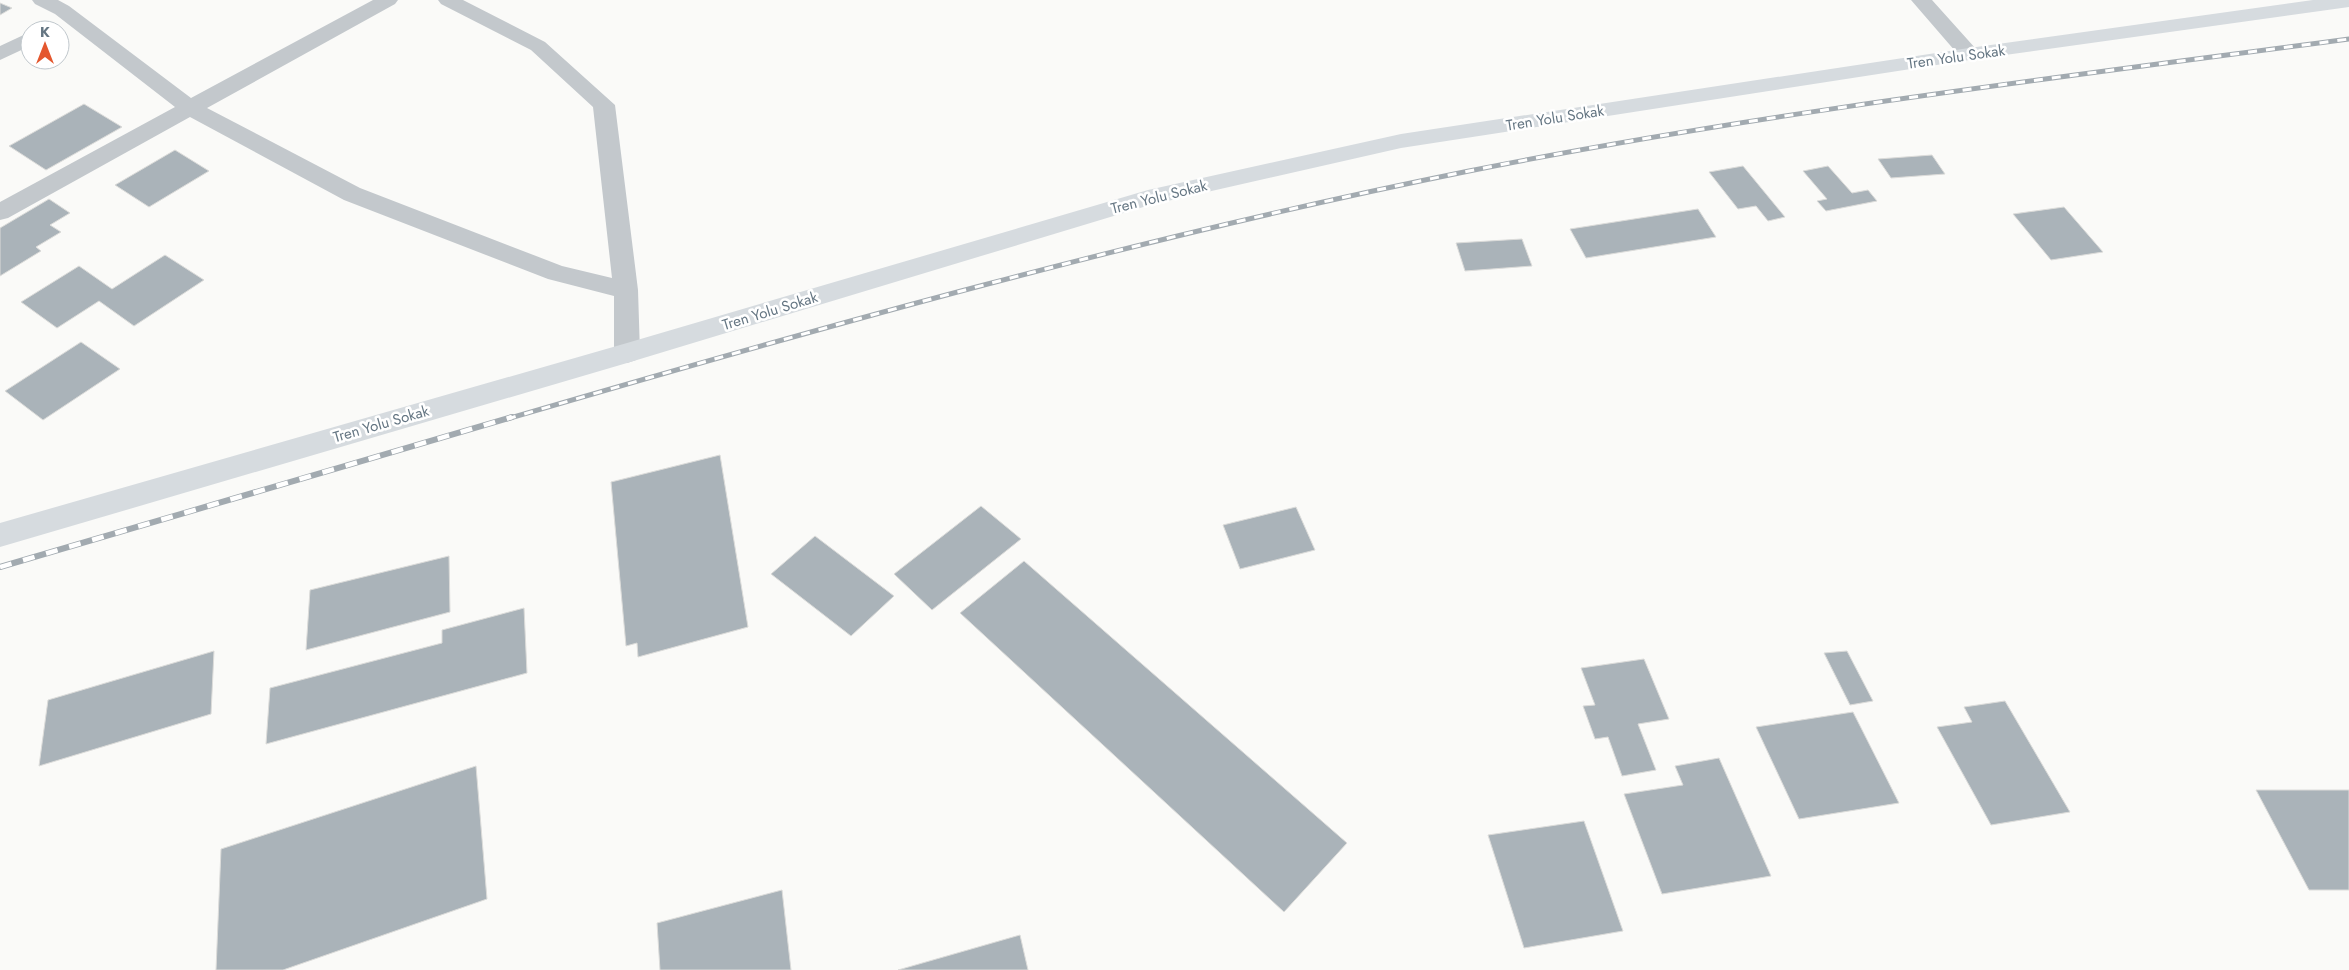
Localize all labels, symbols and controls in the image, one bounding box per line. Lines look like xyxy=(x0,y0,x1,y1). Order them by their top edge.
north arrow xyxy=(20,20,70,70)
text: K xyxy=(40,22,50,42)
street label: Tren Yolu Sokak xyxy=(1906,39,2007,75)
street label: Tren Yolu Sokak xyxy=(1505,99,1606,137)
street label: Tren Yolu Sokak xyxy=(1109,174,1210,220)
street label: Tren Yolu Sokak xyxy=(720,286,821,336)
street label: Tren Yolu Sokak xyxy=(331,400,432,448)

